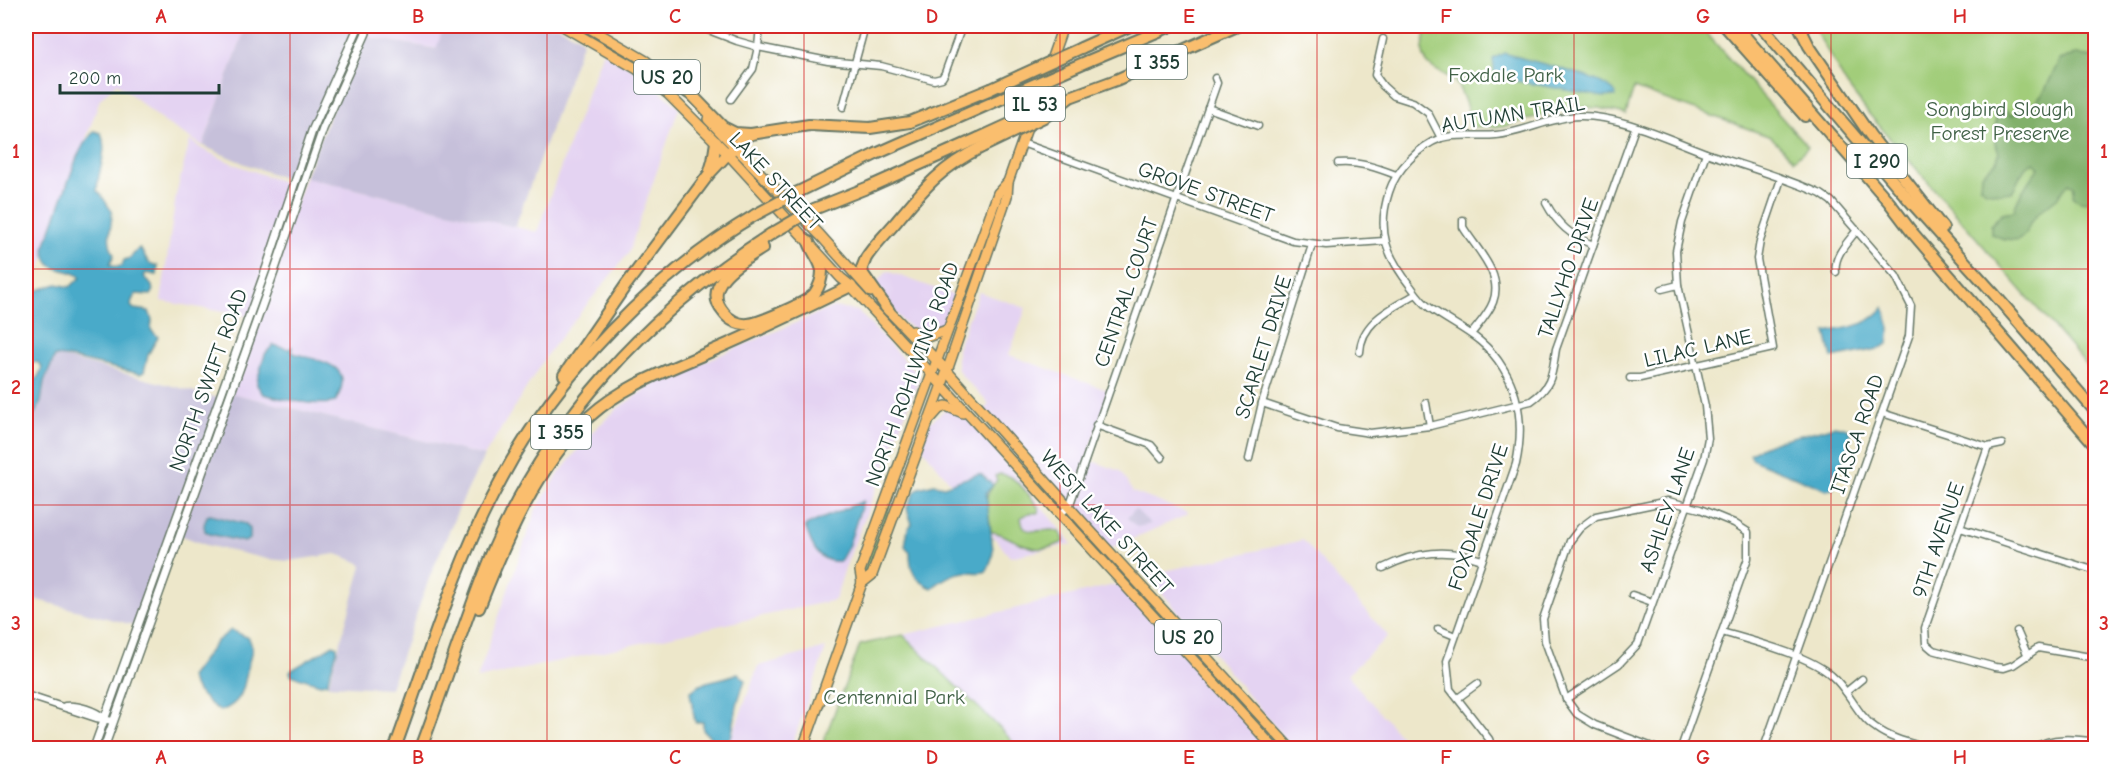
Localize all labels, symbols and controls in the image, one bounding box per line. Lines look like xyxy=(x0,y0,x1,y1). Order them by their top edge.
text: A xyxy=(155,5,167,28)
text: B xyxy=(412,5,424,28)
text: C xyxy=(669,5,681,28)
text: D xyxy=(926,5,938,28)
text: E xyxy=(1183,5,1195,28)
text: F xyxy=(1440,5,1452,28)
text: G xyxy=(1696,5,1710,28)
text: H xyxy=(1953,5,1967,28)
road number: I 355 xyxy=(1127,45,1187,79)
scale bar xyxy=(60,57,219,95)
road number: US 20 xyxy=(634,60,700,94)
park label: Foxdale Park xyxy=(1448,63,1564,87)
text: 200 m xyxy=(69,68,121,89)
road number: IL 53 xyxy=(1005,87,1065,121)
street label: AUTUMN TRAIL xyxy=(1439,91,1587,137)
park label: Songbird Slough Forest Preserve xyxy=(1926,97,2074,145)
street label: LAKE STREET xyxy=(724,127,828,235)
text: 1 xyxy=(12,140,20,163)
text: 1 xyxy=(2100,140,2108,163)
road number: I 290 xyxy=(1847,144,1907,178)
street label: GROVE STREET xyxy=(1135,156,1277,228)
street label: TALLYHO DRIVE xyxy=(1533,195,1603,341)
street label: CENTRAL COURT xyxy=(1089,214,1163,370)
street label: NORTH ROHLWING ROAD xyxy=(860,258,964,490)
street label: SCARLET DRIVE xyxy=(1230,273,1296,421)
street label: NORTH SWIFT ROAD xyxy=(164,285,252,475)
street label: LILAC LANE xyxy=(1641,324,1755,372)
street label: ITASCA ROAD xyxy=(1825,371,1889,497)
text: 2 xyxy=(11,376,21,399)
text: 2 xyxy=(2099,376,2109,399)
road number: I 355 xyxy=(531,415,591,449)
street label: FOXDALE DRIVE xyxy=(1443,441,1513,593)
street label: ASHLEY LANE xyxy=(1634,444,1700,576)
street label: WEST LAKE STREET xyxy=(1036,445,1178,599)
street label: 9TH AVENUE xyxy=(1907,479,1969,601)
text: 3 xyxy=(11,612,21,635)
text: 3 xyxy=(2099,612,2109,635)
road number: US 20 xyxy=(1155,620,1221,654)
park label: Centennial Park xyxy=(823,685,965,709)
text: A xyxy=(155,746,167,769)
text: B xyxy=(412,746,424,769)
text: C xyxy=(669,746,681,769)
text: D xyxy=(926,746,938,769)
text: E xyxy=(1183,746,1195,769)
text: F xyxy=(1440,746,1452,769)
text: G xyxy=(1696,746,1710,769)
text: H xyxy=(1953,746,1967,769)

